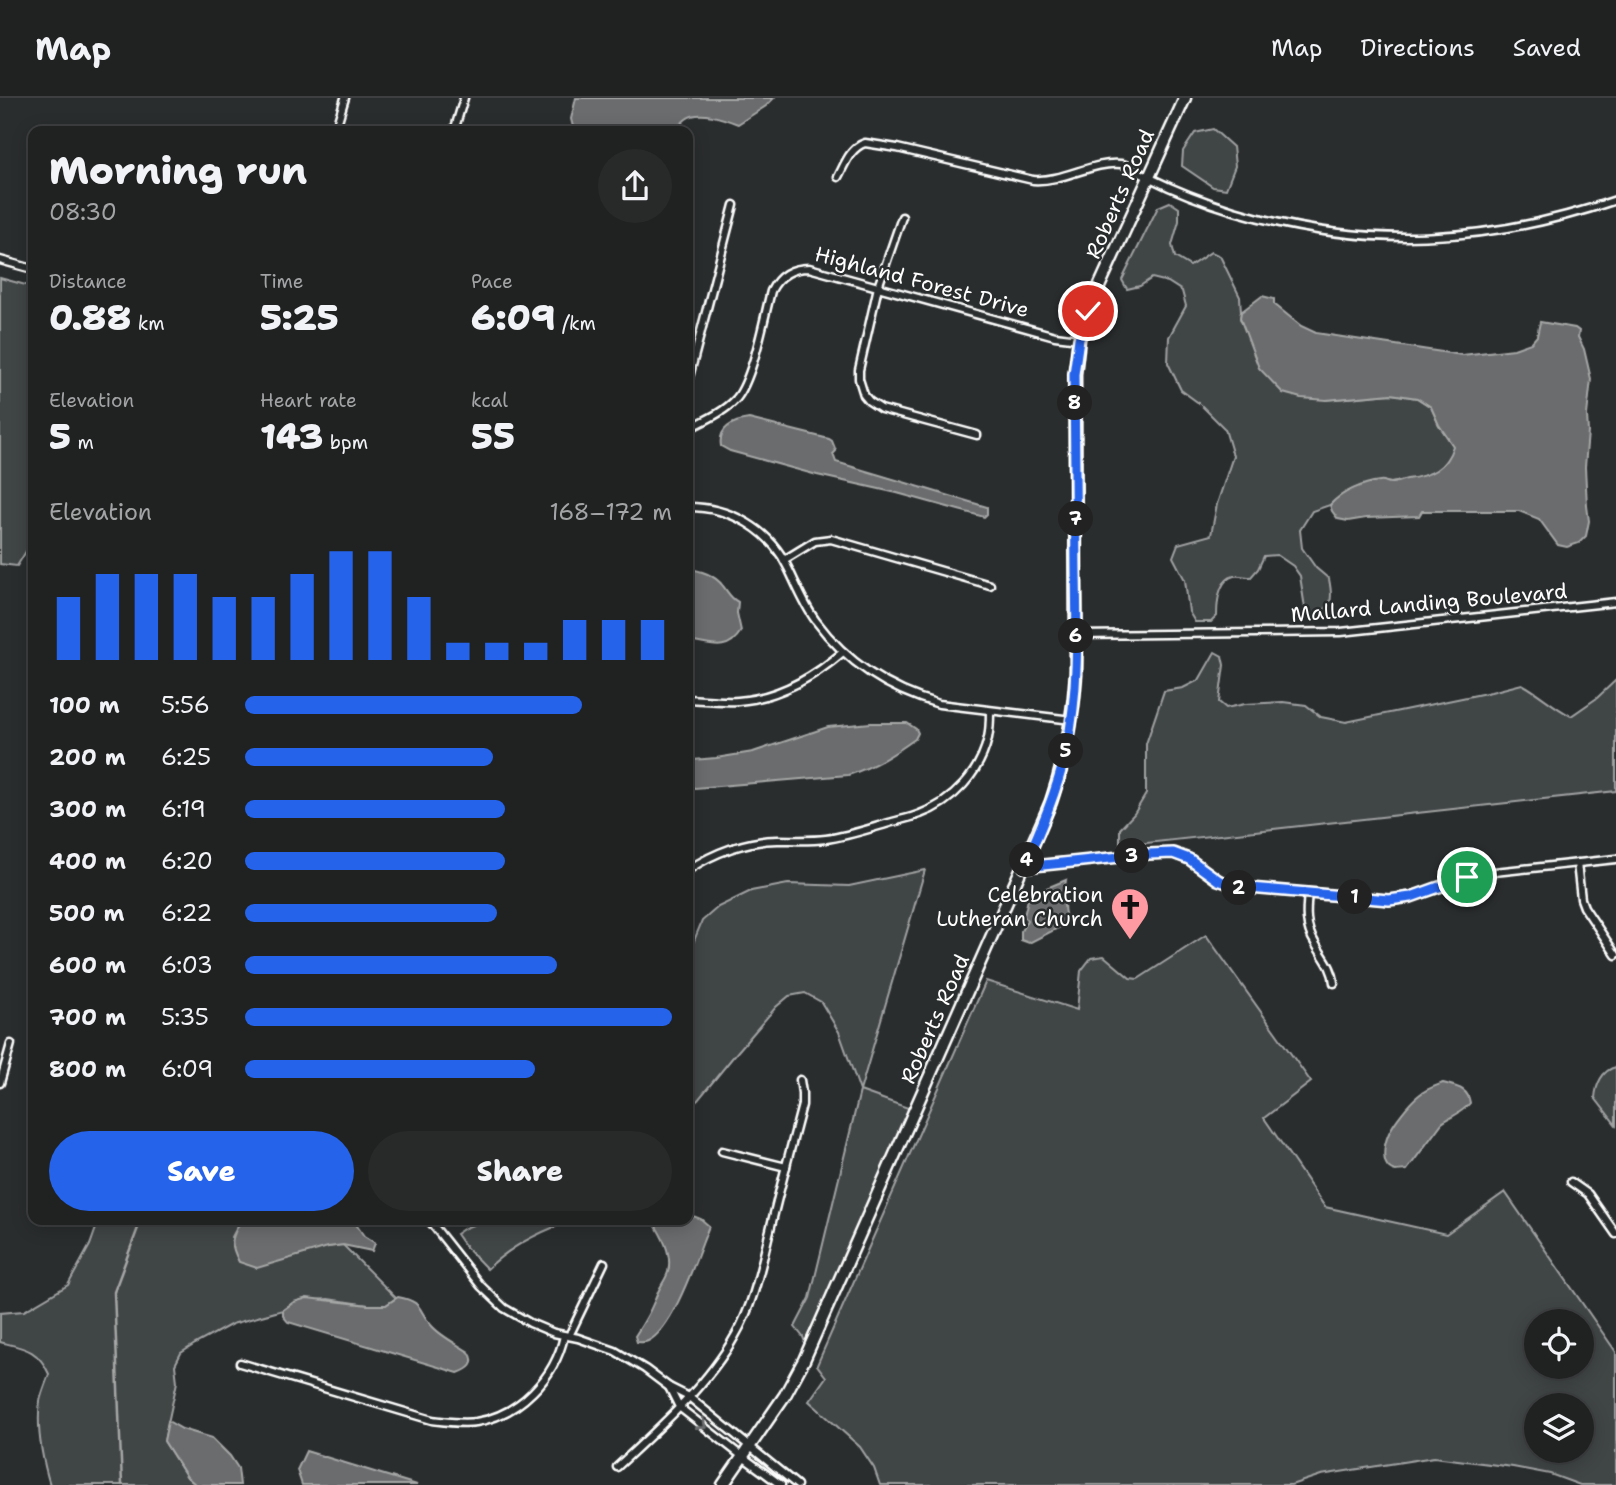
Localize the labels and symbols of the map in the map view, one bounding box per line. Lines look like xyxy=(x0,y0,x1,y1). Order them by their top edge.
street label: Roberts Road xyxy=(1079,125,1161,263)
street label: Highland Forest Drive xyxy=(812,240,1032,324)
pin xyxy=(1058,281,1118,341)
pin: 8 xyxy=(1058,386,1092,420)
pin: 7 xyxy=(1058,502,1094,536)
street label: Mallard Landing Boulevard xyxy=(1290,577,1568,629)
pin: 6 xyxy=(1058,618,1094,654)
pin: 5 xyxy=(1048,734,1084,768)
pin: 3 xyxy=(1114,838,1150,874)
pin: 4 xyxy=(1010,842,1044,878)
pin xyxy=(1437,847,1497,907)
pin: 2 xyxy=(1222,870,1256,906)
pin: 1 xyxy=(1338,880,1372,914)
place label: Celebration Lutheran Church xyxy=(936,881,1103,933)
church icon: Celebration Lutheran Church xyxy=(1109,886,1151,941)
street label: Roberts Road xyxy=(894,950,976,1088)
one-way arrow xyxy=(695,1417,707,1430)

